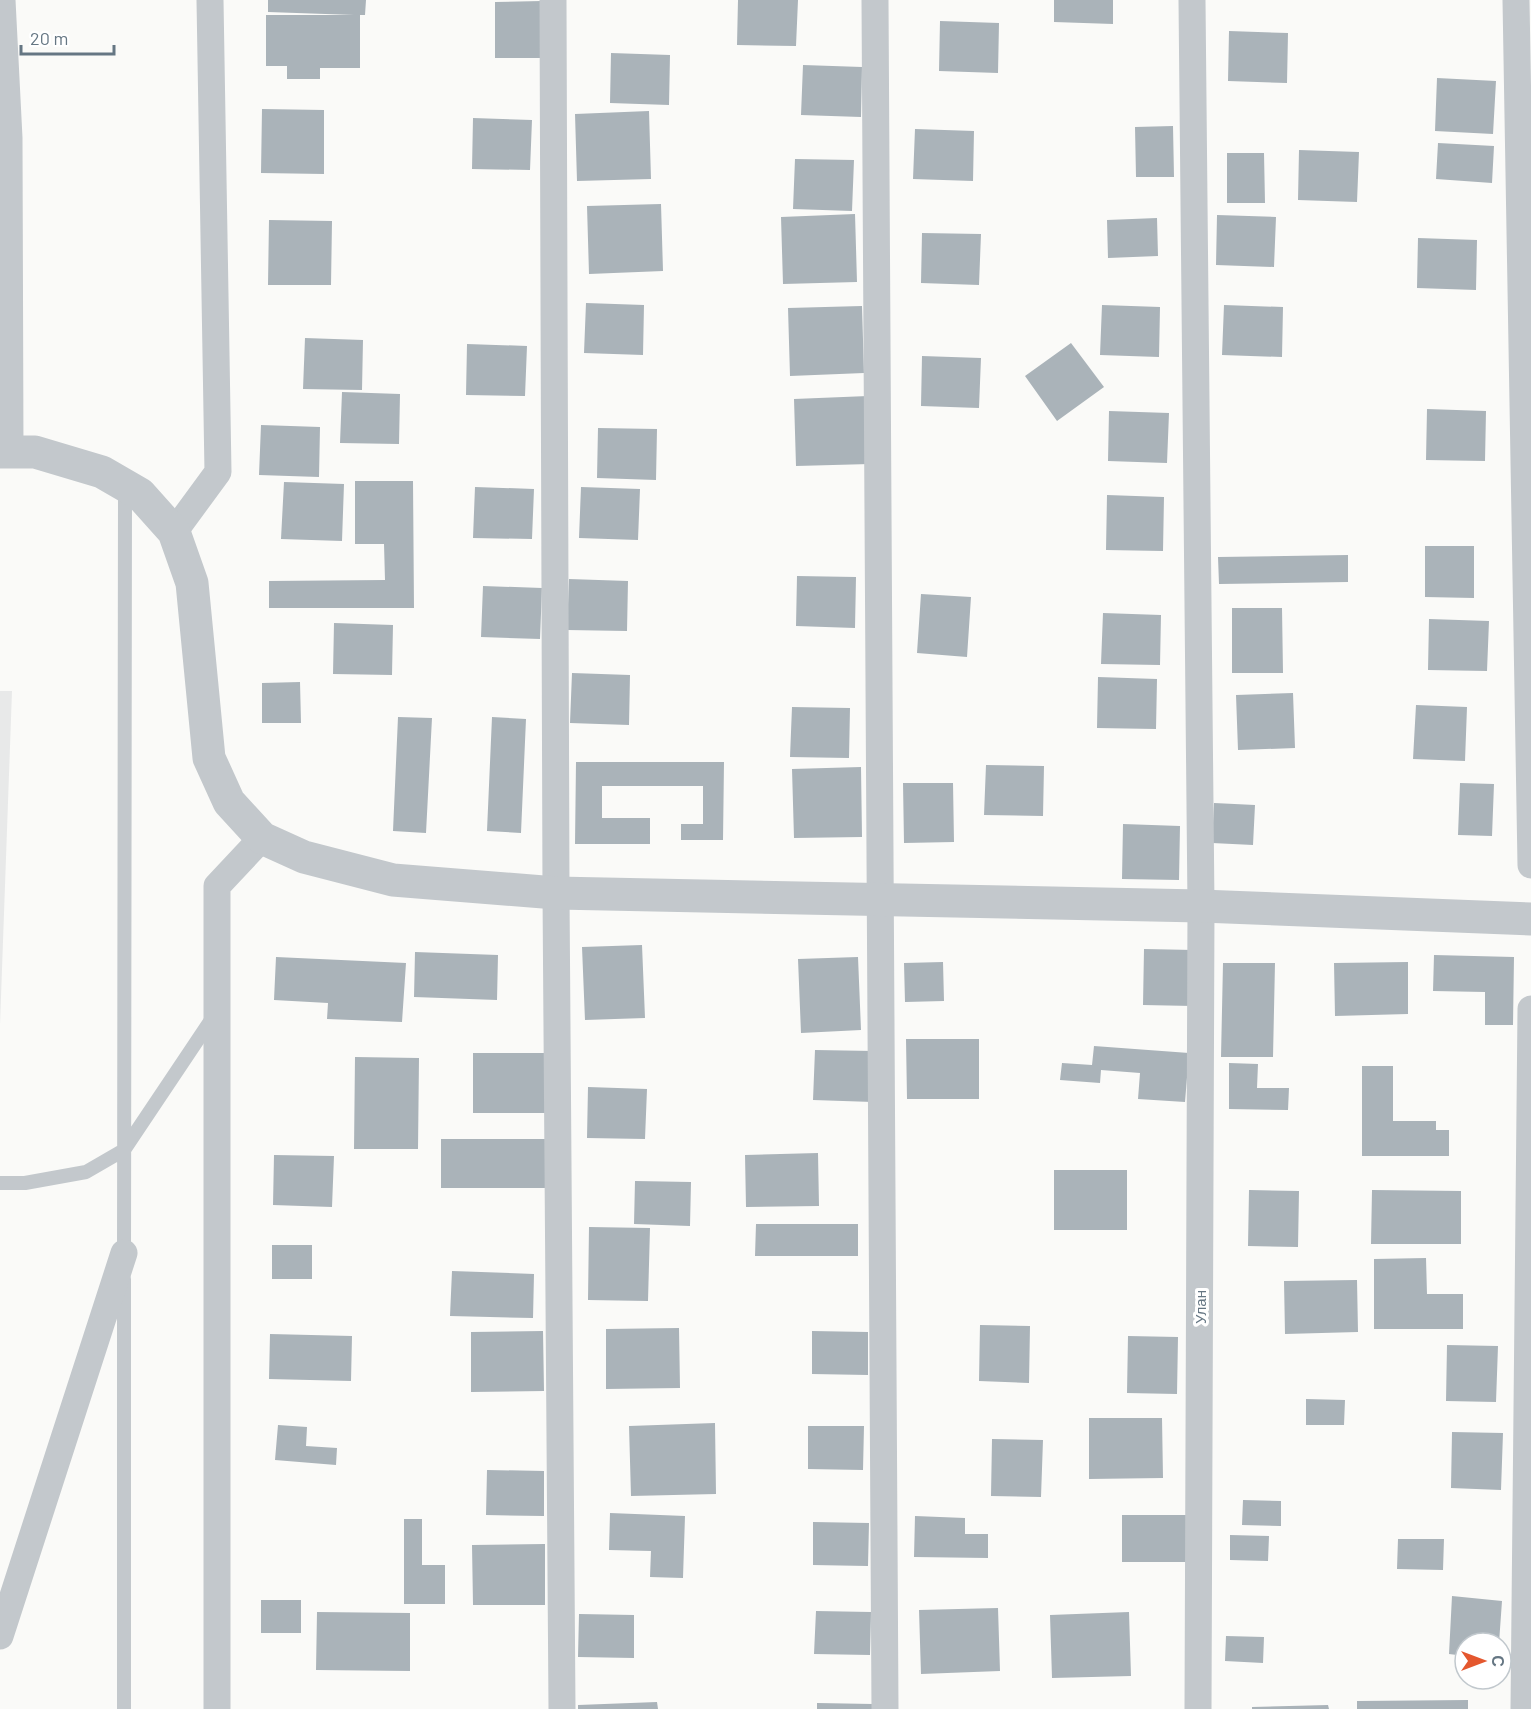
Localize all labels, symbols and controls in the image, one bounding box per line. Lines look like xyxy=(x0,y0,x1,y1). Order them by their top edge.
scale bar xyxy=(21,18,114,56)
text: 20 m xyxy=(30,27,68,49)
street label: Улан xyxy=(1191,1290,1209,1324)
north arrow xyxy=(1453,1631,1513,1691)
text: С xyxy=(1489,1655,1508,1667)

